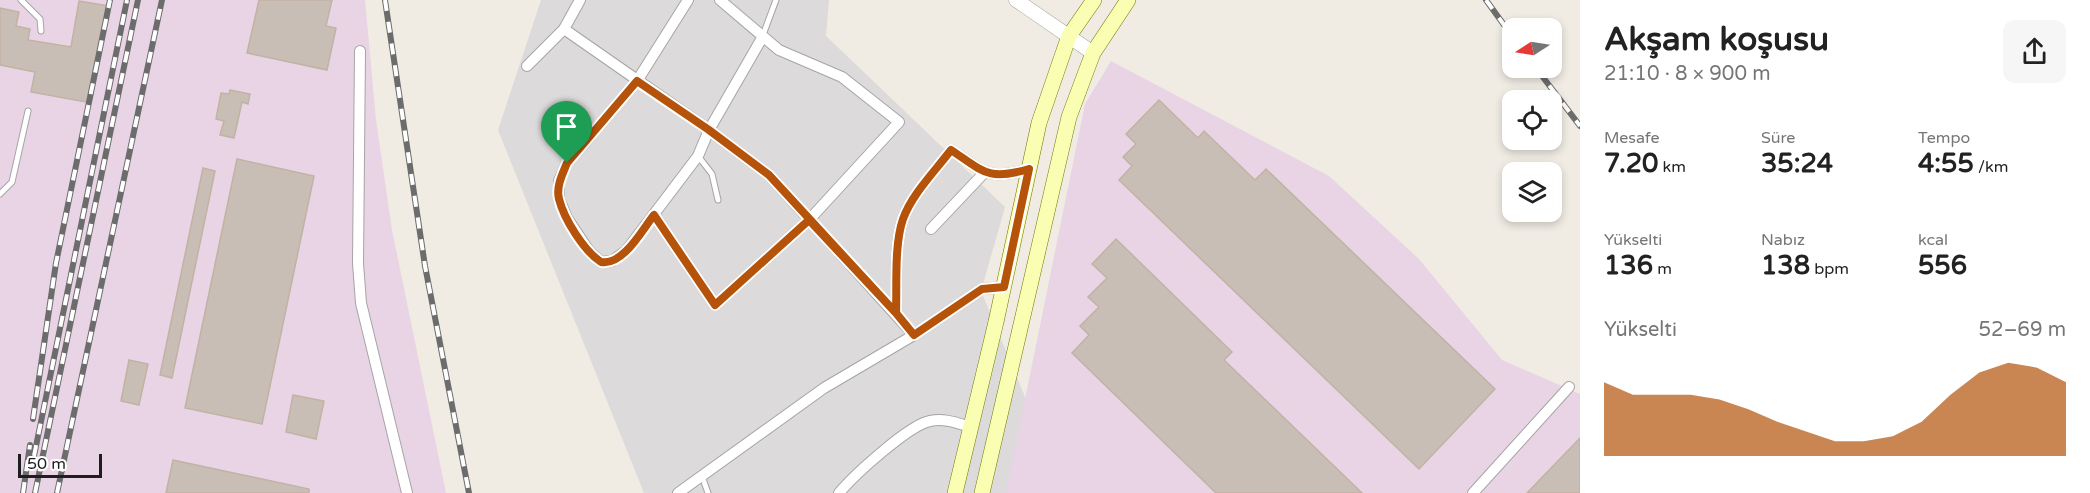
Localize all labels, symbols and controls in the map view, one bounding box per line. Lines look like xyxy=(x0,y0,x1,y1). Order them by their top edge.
north arrow xyxy=(1502,18,1562,78)
map controls xyxy=(1502,18,1562,222)
text: Akşam koşusu xyxy=(1604,20,1829,59)
button: share xyxy=(2003,20,2066,83)
text: 21:10 · 8 × 900 m xyxy=(1604,62,1771,86)
button: locate xyxy=(1502,90,1562,150)
pin xyxy=(541,101,592,163)
icon: arrive xyxy=(550,110,583,143)
text: Mesafe xyxy=(1604,128,1659,148)
text: Süre xyxy=(1761,128,1795,148)
text: Tempo xyxy=(1918,128,1970,148)
text: 7.20 xyxy=(1604,148,1658,179)
text: 35:24 xyxy=(1761,148,1833,179)
text: 4:55 xyxy=(1918,148,1974,179)
text: km xyxy=(1658,157,1686,177)
text: /km xyxy=(1974,157,2008,177)
button: layers xyxy=(1502,162,1562,222)
text: Yükselti xyxy=(1604,230,1662,250)
text: Nabız xyxy=(1761,230,1805,250)
text: kcal xyxy=(1918,230,1948,250)
text: 136 xyxy=(1604,250,1653,281)
text: 138 xyxy=(1761,250,1810,281)
text: 556 xyxy=(1918,250,1967,281)
text: m xyxy=(1653,259,1672,279)
text: bpm xyxy=(1810,259,1849,279)
text: Yükselti xyxy=(1604,318,1677,342)
text: 52–69 m xyxy=(1979,318,2066,342)
scale bar xyxy=(18,451,102,478)
text: 50 m xyxy=(27,454,66,474)

